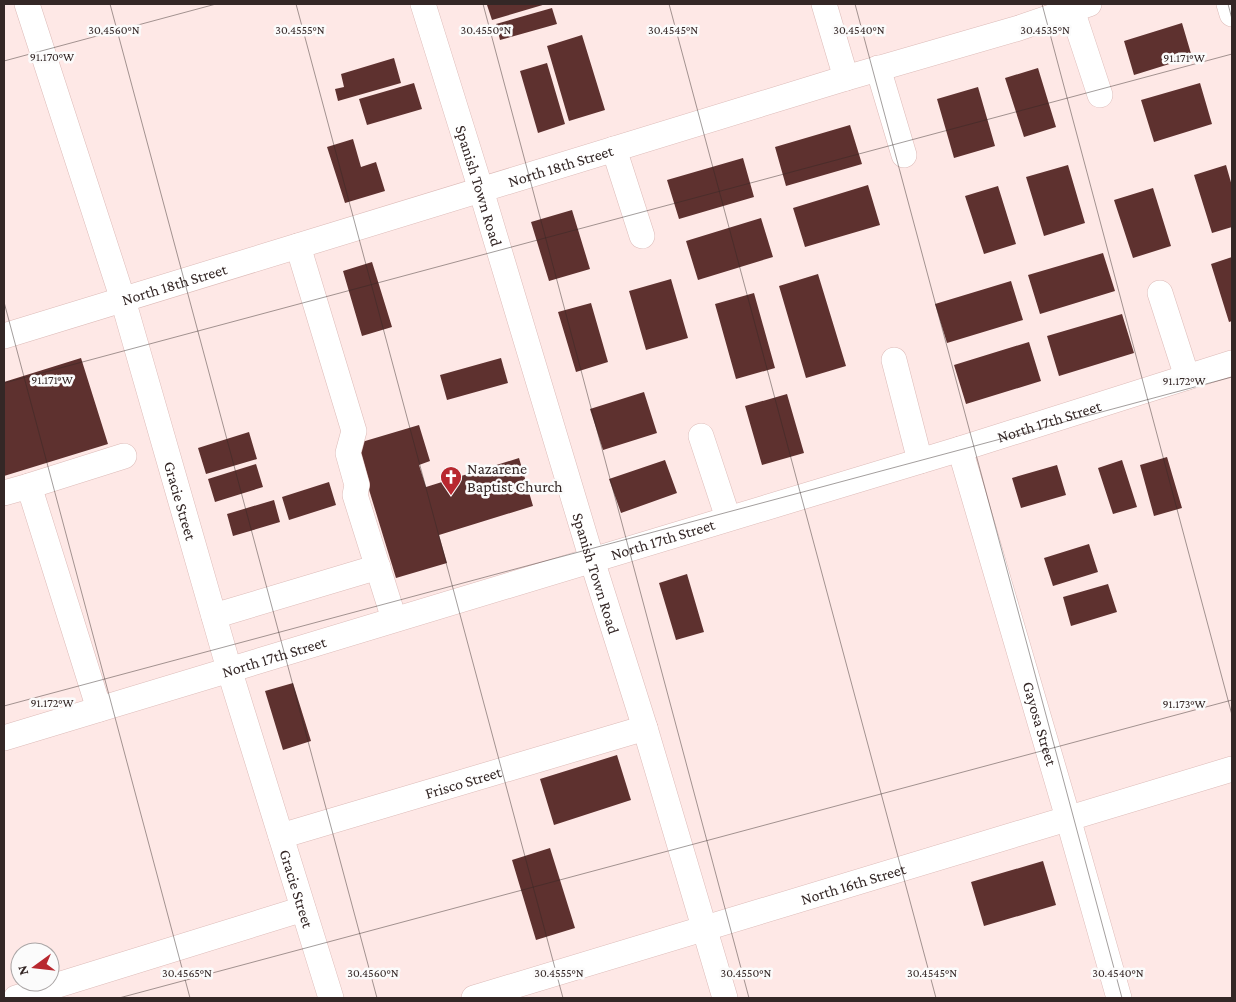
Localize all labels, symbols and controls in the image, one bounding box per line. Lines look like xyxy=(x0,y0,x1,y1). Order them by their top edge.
text: 30.4560°N xyxy=(88,23,140,37)
text: 30.4555°N xyxy=(275,23,325,37)
text: 30.4550°N xyxy=(461,23,512,37)
text: 30.4545°N xyxy=(648,23,698,37)
text: 30.4540°N xyxy=(833,23,885,37)
text: 30.4535°N xyxy=(1020,23,1070,37)
text: 91.170°W xyxy=(30,50,74,64)
text: 91.171°W xyxy=(1163,51,1205,65)
street label: Spanish Town Road xyxy=(452,123,506,249)
street label: North 18th Street xyxy=(506,142,616,190)
street label: North 18th Street xyxy=(120,260,230,308)
text: 91.171°W xyxy=(31,373,73,387)
text: 91.172°W xyxy=(1162,374,1206,388)
street label: North 17th Street xyxy=(995,397,1104,446)
street label: Gracie Street xyxy=(161,459,200,543)
place label: Nazarene Baptist Church xyxy=(467,460,563,496)
church icon: Nazarene Baptist Church xyxy=(439,465,463,496)
street label: Spanish Town Road xyxy=(569,511,623,636)
street label: North 17th Street xyxy=(609,515,717,563)
street label: North 17th Street xyxy=(220,633,329,681)
street label: Gayosa Street xyxy=(1020,680,1060,768)
text: 91.172°W xyxy=(30,696,74,710)
text: 91.173°W xyxy=(1162,697,1206,711)
street label: Frisco Street xyxy=(423,763,504,802)
street label: Gracie Street xyxy=(276,847,317,931)
street label: North 16th Street xyxy=(799,860,908,908)
north arrow xyxy=(10,942,60,992)
text: N xyxy=(13,963,31,977)
text: 30.4565°N xyxy=(162,966,212,980)
text: 30.4560°N xyxy=(347,966,399,980)
text: 30.4555°N xyxy=(534,966,584,980)
text: 30.4550°N xyxy=(721,966,772,980)
text: 30.4545°N xyxy=(907,966,957,980)
text: 30.4540°N xyxy=(1092,966,1144,980)

